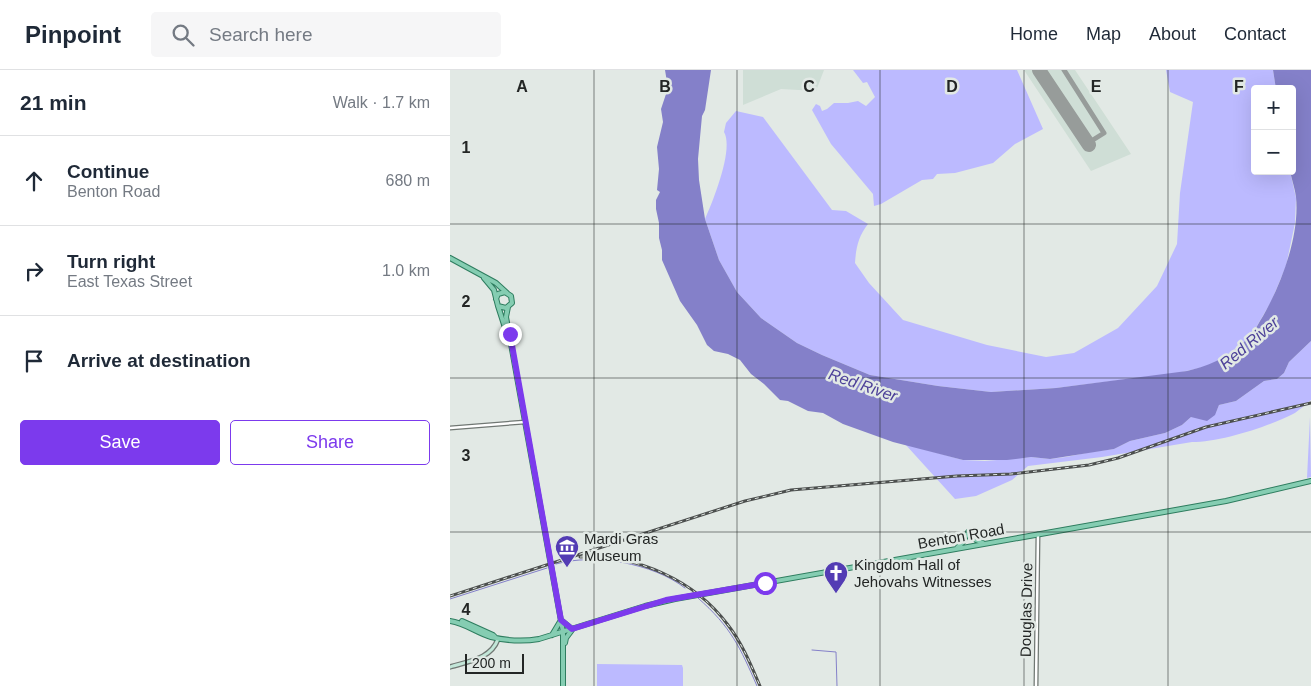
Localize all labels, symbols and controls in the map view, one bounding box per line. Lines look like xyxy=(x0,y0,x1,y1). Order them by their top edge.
search box xyxy=(151,12,501,57)
text: Pinpoint xyxy=(25,21,121,48)
icon: search xyxy=(169,21,197,49)
text: Search here xyxy=(209,24,313,45)
text: Home xyxy=(1010,24,1058,44)
text: Map xyxy=(1086,24,1121,44)
text: About xyxy=(1149,24,1196,44)
text: Contact xyxy=(1224,24,1286,44)
text: A xyxy=(516,78,528,95)
text: B xyxy=(659,78,671,95)
text: C xyxy=(803,78,815,95)
text: D xyxy=(946,78,958,95)
text: E xyxy=(1091,78,1102,95)
text: F xyxy=(1234,78,1244,95)
map controls xyxy=(1251,85,1296,175)
button: + xyxy=(1251,85,1296,130)
text: 21 min xyxy=(20,91,87,114)
text: Walk · 1.7 km xyxy=(333,94,430,111)
button: − xyxy=(1251,130,1296,175)
text: 1 xyxy=(462,139,471,156)
text: Continue xyxy=(67,161,149,182)
icon: ahead xyxy=(20,167,48,195)
text: 680 m xyxy=(386,172,430,189)
text: Benton Road xyxy=(67,183,160,200)
text: Turn right xyxy=(67,251,155,272)
icon: right xyxy=(20,257,48,285)
text: 1.0 km xyxy=(382,262,430,279)
text: East Texas Street xyxy=(67,273,192,290)
text: 2 xyxy=(462,293,471,310)
water label: Red River xyxy=(1216,313,1282,372)
route end xyxy=(499,323,522,346)
icon: arrive xyxy=(20,347,48,375)
text: Arrive at destination xyxy=(67,350,251,371)
water label: Red River xyxy=(827,365,900,405)
button: Save xyxy=(20,420,220,465)
button: Share xyxy=(230,420,430,465)
text: 3 xyxy=(462,447,471,464)
street label: Benton Road xyxy=(916,520,1006,552)
place label: Mardi Gras Museum xyxy=(584,530,658,564)
museum icon: Mardi Gras Museum xyxy=(554,534,580,568)
place label: Kingdom Hall of Jehovahs Witnesses xyxy=(854,556,992,590)
church icon: Kingdom Hall of Jehovahs Witnesses xyxy=(823,560,849,594)
street label: Douglas Drive xyxy=(1017,563,1035,657)
route start xyxy=(754,572,777,595)
text: 4 xyxy=(462,601,471,618)
scale bar xyxy=(465,651,524,674)
text: 200 m xyxy=(472,655,511,671)

